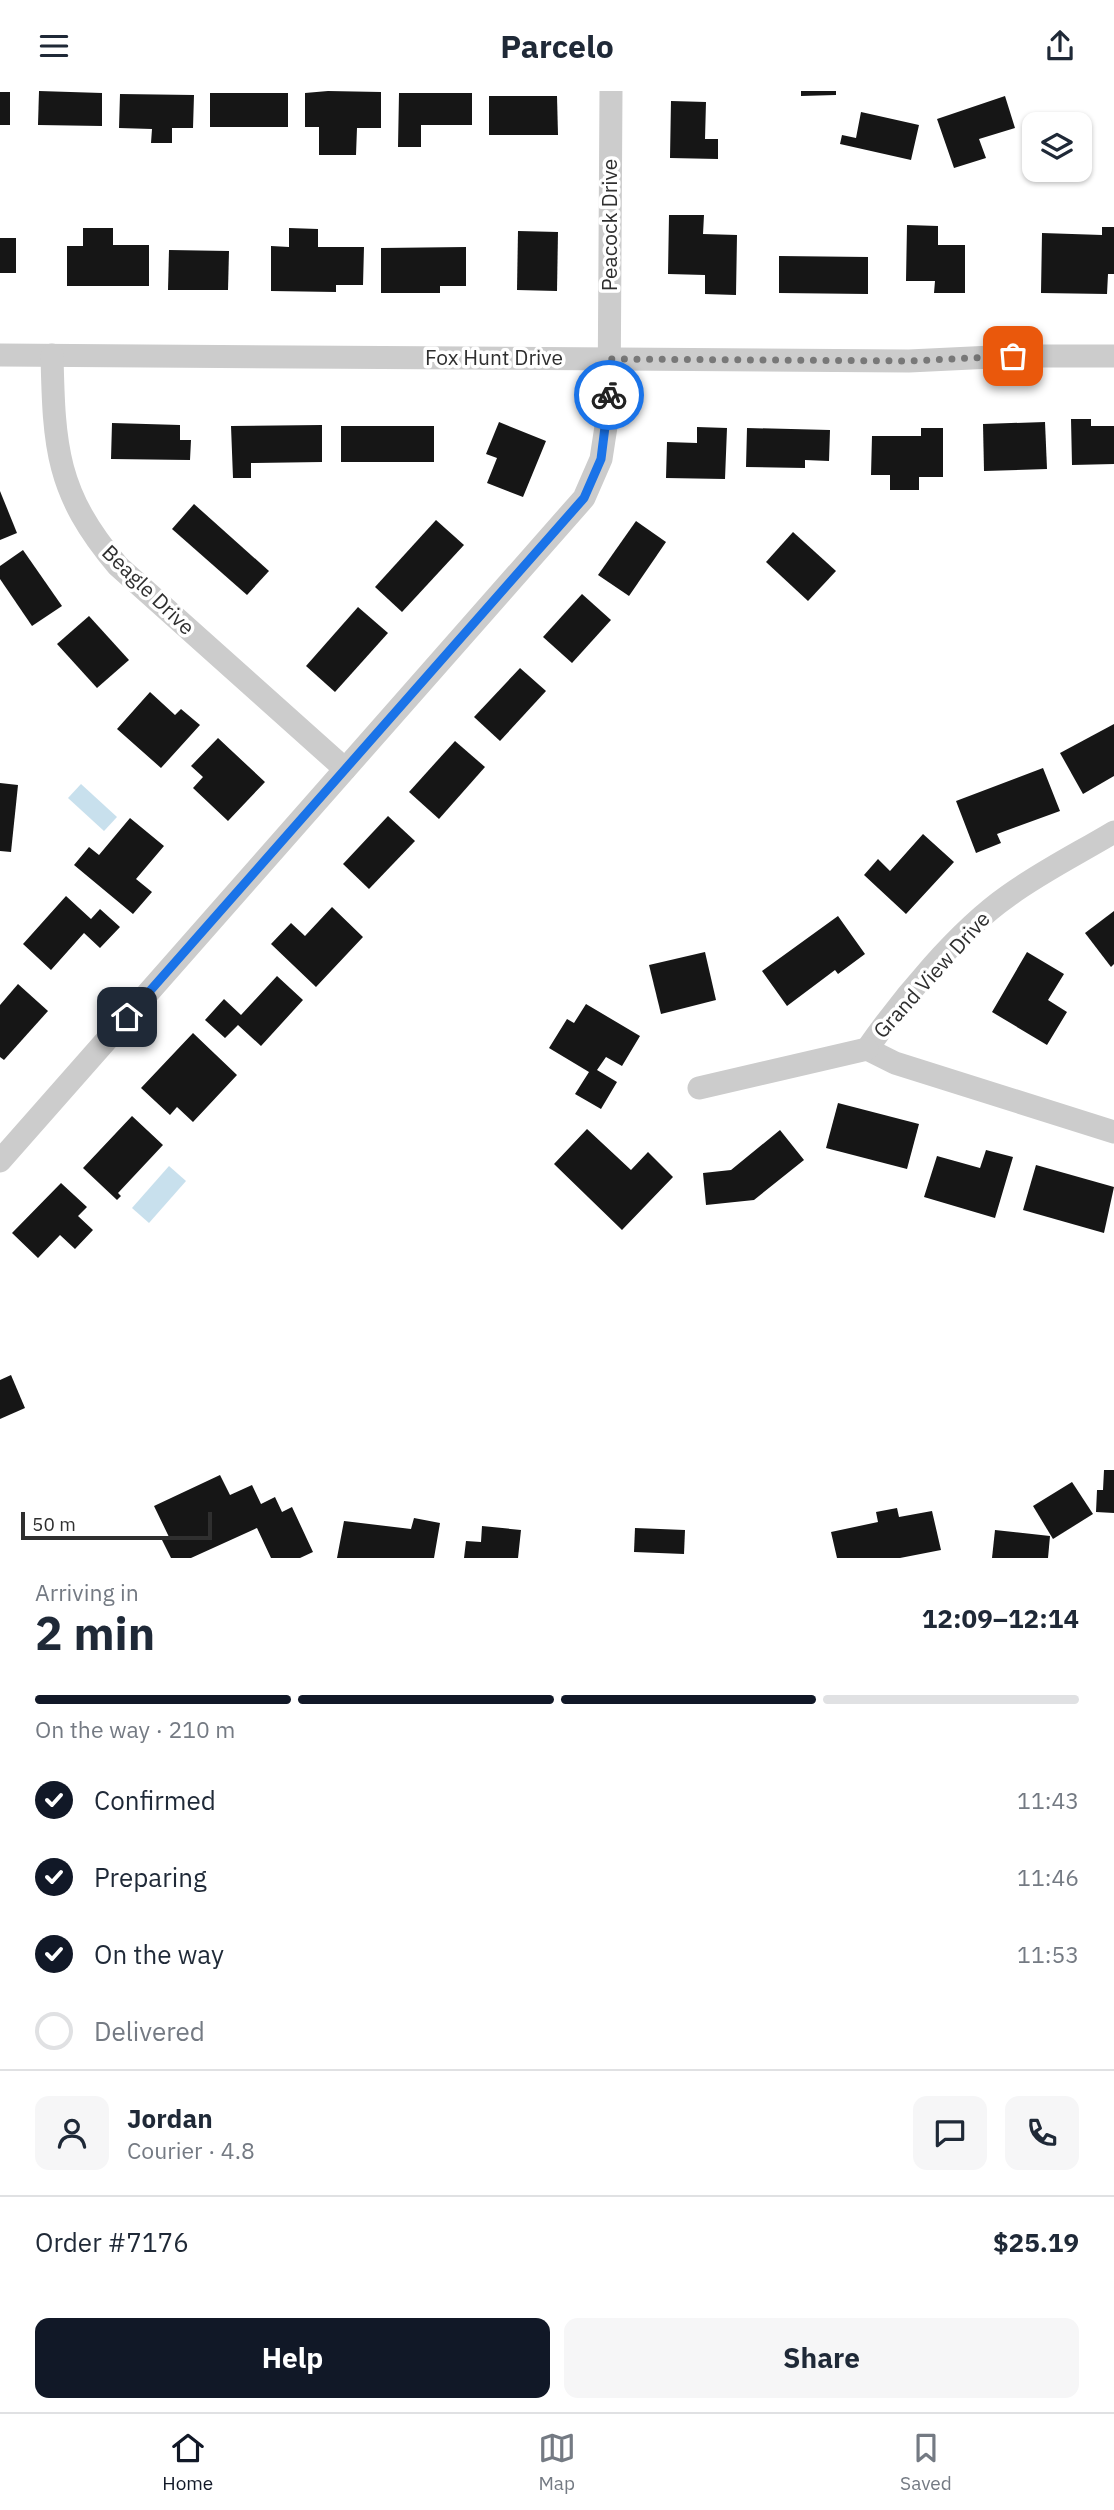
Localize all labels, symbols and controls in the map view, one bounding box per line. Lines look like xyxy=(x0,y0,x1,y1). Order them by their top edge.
text: Parcelo xyxy=(500,25,614,67)
icon: menu xyxy=(35,27,73,65)
icon: share xyxy=(1041,27,1079,65)
map controls xyxy=(1022,112,1092,182)
button: layers xyxy=(1022,112,1092,182)
street label: Peacock Drive xyxy=(595,159,623,291)
pin xyxy=(983,326,1043,386)
icon: bag xyxy=(994,337,1032,375)
street label: Fox Hunt Drive xyxy=(425,343,563,371)
courier xyxy=(574,360,644,430)
icon: bike xyxy=(590,376,628,414)
street label: Beagle Drive xyxy=(96,538,201,641)
street label: Grand View Drive xyxy=(867,905,996,1044)
pin xyxy=(97,987,157,1047)
icon: home xyxy=(108,998,146,1036)
scale bar xyxy=(21,1509,212,1541)
text: 50 m xyxy=(32,1512,76,1536)
text: Arriving in xyxy=(35,1577,139,1607)
text: 12:09–12:14 xyxy=(922,1601,1079,1635)
text: 2 min xyxy=(35,1603,155,1663)
text: On the way · 210 m xyxy=(35,1714,235,1744)
icon: check xyxy=(35,1781,73,1819)
text: Confirmed xyxy=(94,1783,216,1817)
text: 11:43 xyxy=(1017,1785,1079,1815)
icon: check xyxy=(35,1858,73,1896)
text: Preparing xyxy=(94,1860,207,1894)
text: 11:46 xyxy=(1017,1862,1079,1892)
icon: check xyxy=(35,1935,73,1973)
text: On the way xyxy=(94,1937,224,1971)
text: 11:53 xyxy=(1017,1939,1079,1969)
text: Delivered xyxy=(94,2014,205,2048)
button: person xyxy=(35,2096,109,2170)
button: chat xyxy=(913,2096,987,2170)
button: phone xyxy=(1005,2096,1079,2170)
text: Jordan xyxy=(127,2101,213,2135)
text: Courier · 4.8 xyxy=(127,2135,255,2165)
text: Order #7176 xyxy=(35,2225,189,2259)
text: $25.19 xyxy=(993,2225,1079,2259)
button: Help xyxy=(35,2318,550,2398)
button: Share xyxy=(564,2318,1079,2398)
tab: Home xyxy=(162,2429,213,2495)
tab: Map xyxy=(538,2429,576,2495)
tab: Saved xyxy=(900,2429,952,2495)

